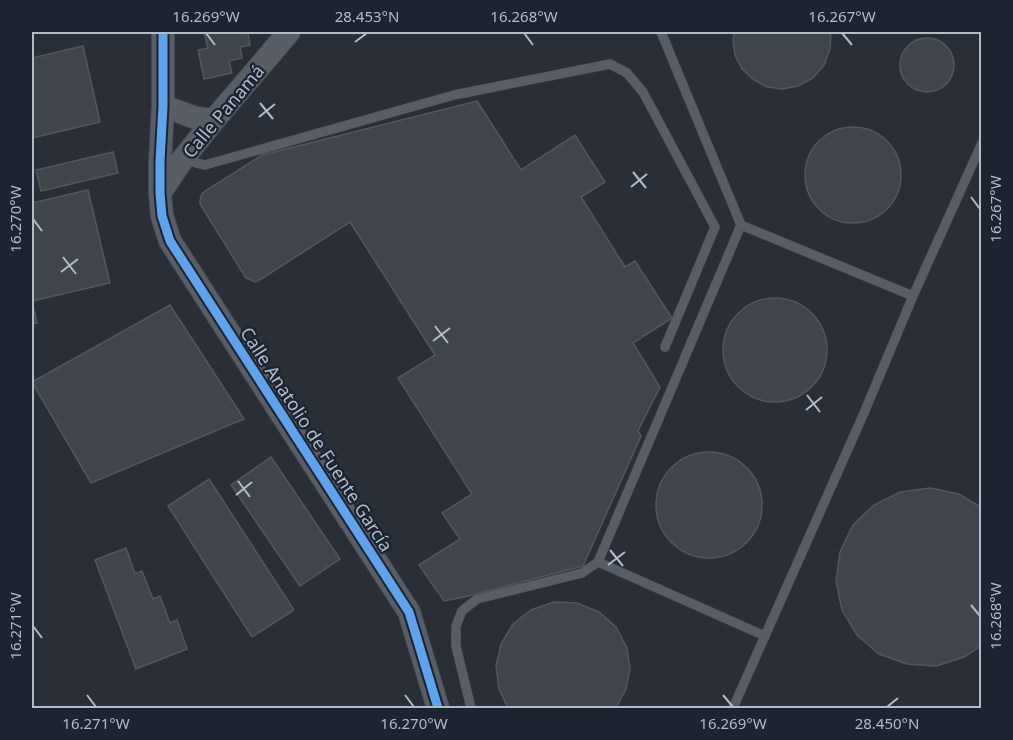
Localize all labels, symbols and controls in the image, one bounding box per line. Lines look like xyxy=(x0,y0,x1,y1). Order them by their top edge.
text: 16.269°W xyxy=(172,6,240,26)
text: 28.453°N xyxy=(335,6,399,26)
text: 16.268°W xyxy=(490,6,558,26)
text: 16.267°W xyxy=(808,6,876,26)
street label: Calle Panamá xyxy=(177,59,269,163)
text: 16.267°W xyxy=(985,175,1005,243)
text: 16.270°W xyxy=(5,185,25,253)
street label: Calle Anatolio de Fuente García xyxy=(235,322,399,556)
text: 16.268°W xyxy=(985,582,1005,650)
text: 16.271°W xyxy=(5,592,25,660)
text: 16.271°W xyxy=(62,713,130,733)
text: 16.270°W xyxy=(380,713,448,733)
text: 16.269°W xyxy=(699,713,767,733)
text: 28.450°N xyxy=(855,713,919,733)

